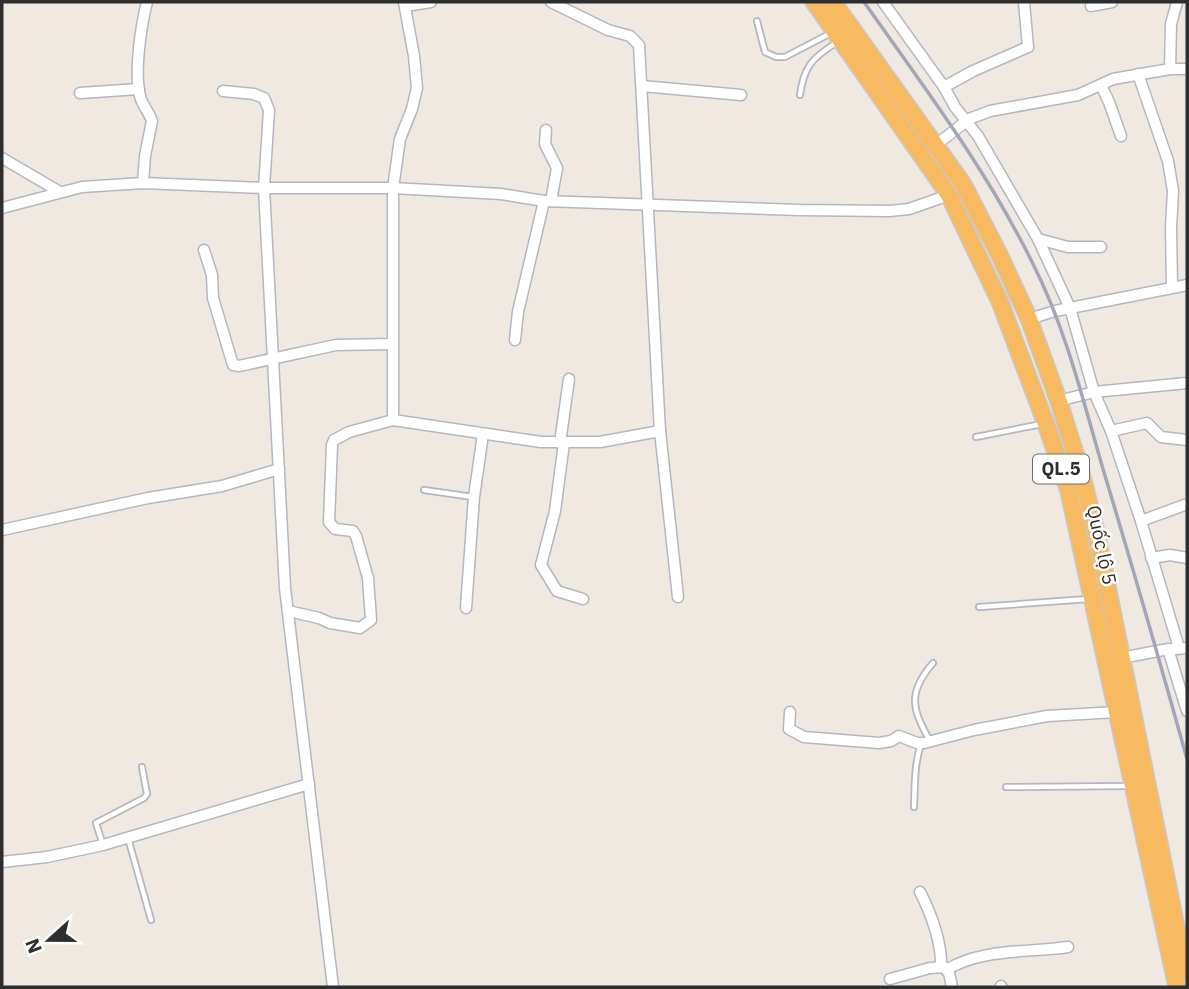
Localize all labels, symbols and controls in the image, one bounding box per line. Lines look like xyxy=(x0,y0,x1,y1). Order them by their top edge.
road number: QL.5 xyxy=(1033,454,1089,484)
street label: Quốc lộ 5 xyxy=(1082,503,1122,587)
north arrow xyxy=(14,905,84,975)
text: N xyxy=(19,935,47,957)

